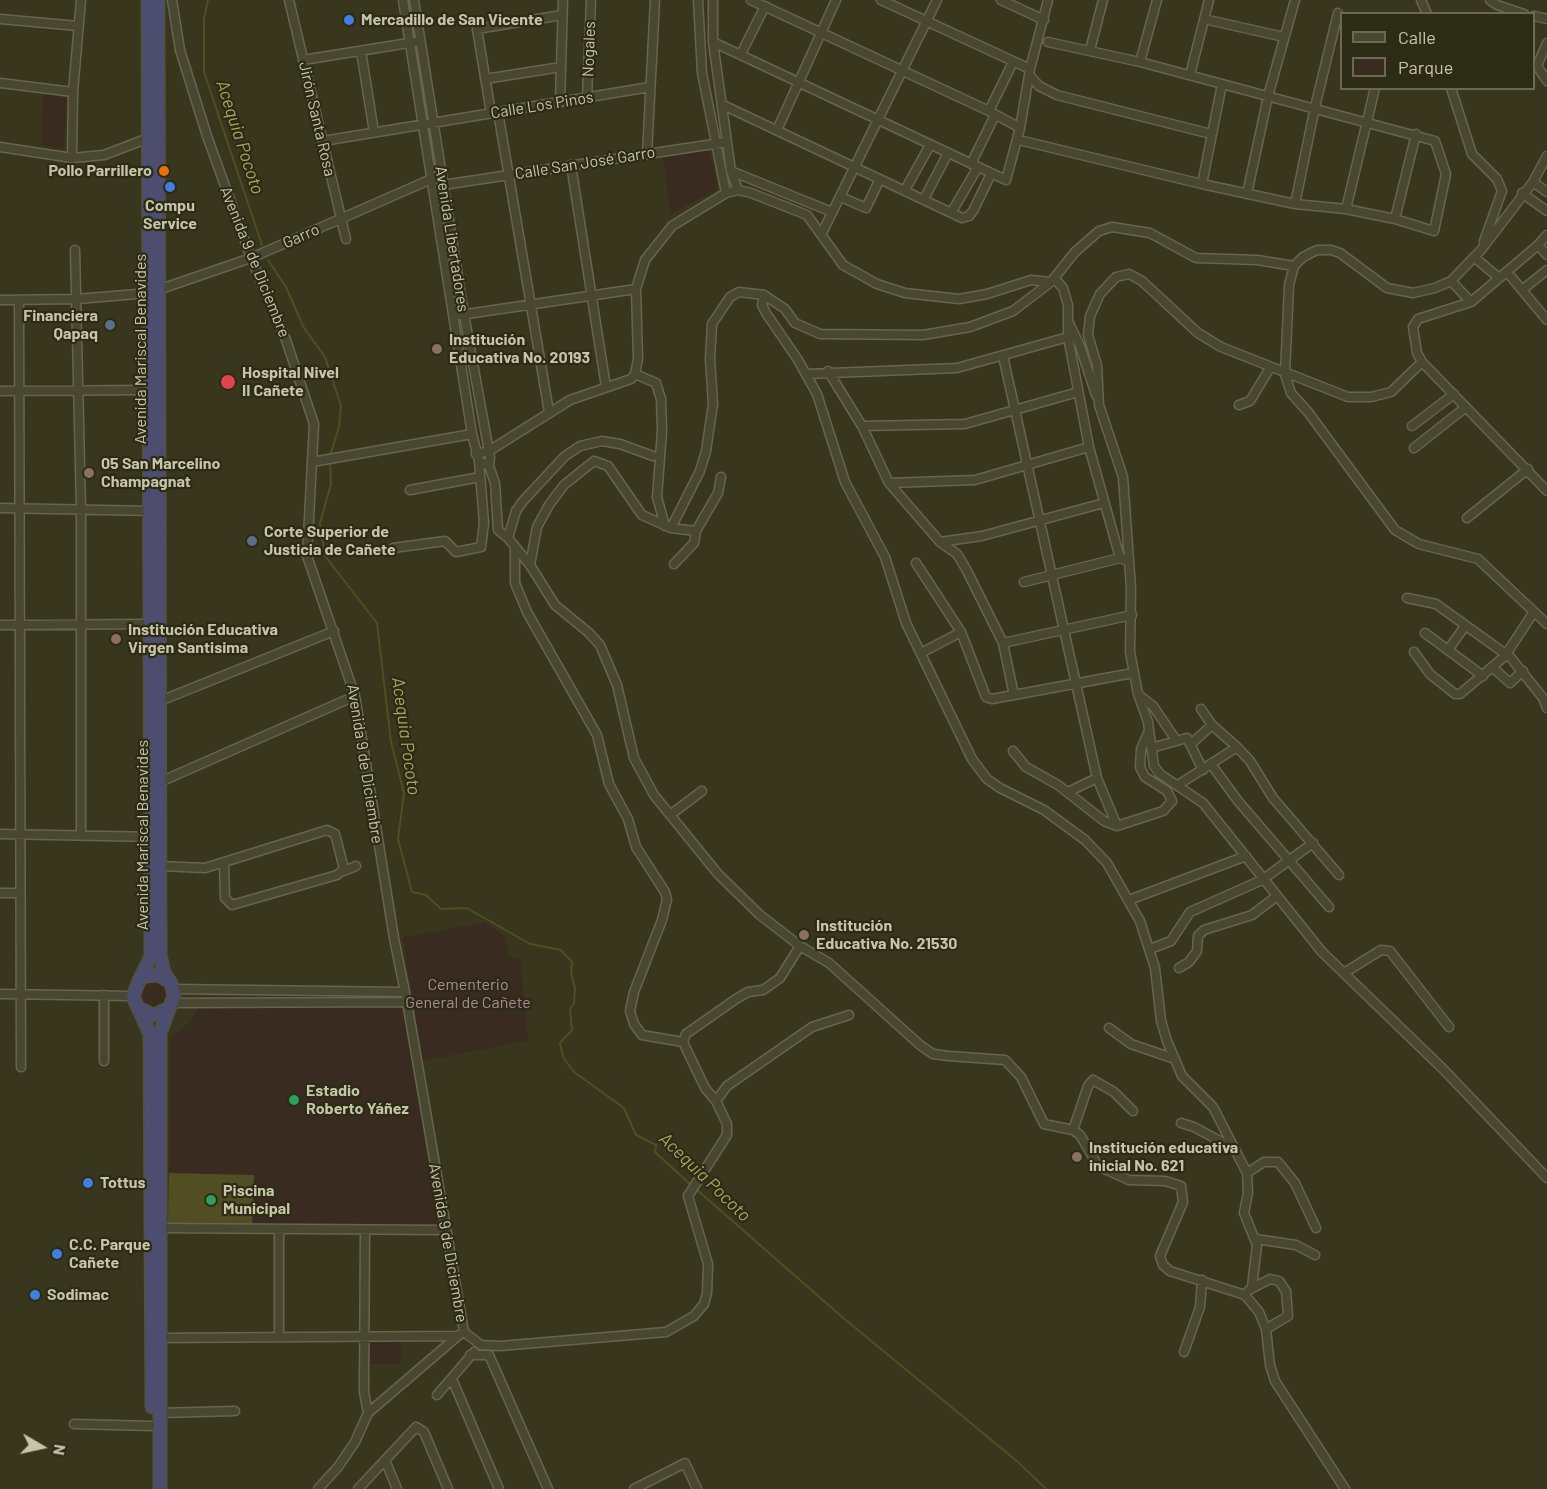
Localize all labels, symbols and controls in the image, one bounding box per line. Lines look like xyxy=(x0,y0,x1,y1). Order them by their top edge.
place label: Mercadillo de San Vicente xyxy=(361,10,543,30)
legend xyxy=(1340,12,1535,90)
marker: Mercadillo de San Vicente xyxy=(342,13,356,27)
street label: Nogales xyxy=(578,21,600,77)
text: Calle xyxy=(1398,26,1436,48)
text: Parque xyxy=(1398,56,1453,78)
street label: Jirón Santa Rosa xyxy=(294,60,340,178)
water label: Acequia Pocoto xyxy=(211,77,269,197)
street label: Calle Los Pinos xyxy=(489,87,595,123)
street label: Calle San José Garro xyxy=(514,142,656,184)
place label: Pollo Parrillero xyxy=(48,161,152,181)
marker: Pollo Parrillero xyxy=(157,164,171,178)
street label: Avenida Libertadores xyxy=(431,165,473,313)
marker: Compu Service xyxy=(163,180,177,194)
street label: Avenida 9 de Diciembre xyxy=(216,184,294,340)
place label: Compu Service xyxy=(143,196,197,234)
street label: Garro xyxy=(280,219,322,253)
street label: Avenida Mariscal Benavides xyxy=(131,254,151,444)
place label: Financiera Qapaq xyxy=(23,306,98,344)
marker: Financiera Qapaq xyxy=(103,318,117,332)
place label: Institución Educativa No. 20193 xyxy=(449,330,590,368)
marker: Institución Educativa No. 20193 xyxy=(430,342,444,356)
place label: Hospital Nivel II Cañete xyxy=(242,363,339,401)
marker: Hospital Nivel II Cañete xyxy=(219,373,237,391)
place label: 05 San Marcelino Champagnat xyxy=(101,454,220,492)
marker: 05 San Marcelino Champagnat xyxy=(82,466,96,480)
place label: Corte Superior de Justicia de Cañete xyxy=(264,522,396,560)
marker: Corte Superior de Justicia de Cañete xyxy=(245,534,259,548)
place label: Institución Educativa Virgen Santisima xyxy=(128,620,278,658)
marker: Institución Educativa Virgen Santisima xyxy=(109,632,123,646)
water label: Acequia Pocoto xyxy=(387,676,425,796)
street label: Avenida 9 de Diciembre xyxy=(343,683,387,845)
street label: Avenida Mariscal Benavides xyxy=(133,740,153,930)
place label: Institución Educativa No. 21530 xyxy=(816,916,957,954)
marker: Institución Educativa No. 21530 xyxy=(797,928,811,942)
park label: Cementerio General de Cañete xyxy=(405,975,531,1013)
place label: Estadio Roberto Yáñez xyxy=(306,1081,409,1119)
marker: Estadio Roberto Yáñez xyxy=(287,1093,301,1107)
water label: Acequia Pocoto xyxy=(655,1128,755,1226)
place label: Institución educativa inicial No. 621 xyxy=(1089,1138,1238,1176)
marker: Institución educativa inicial No. 621 xyxy=(1070,1150,1084,1164)
street label: Avenida 9 de Diciembre xyxy=(425,1162,471,1324)
place label: Tottus xyxy=(100,1173,146,1193)
marker: Tottus xyxy=(81,1176,95,1190)
place label: Piscina Municipal xyxy=(223,1181,290,1219)
marker: Piscina Municipal xyxy=(204,1193,218,1207)
place label: C.C. Parque Cañete xyxy=(69,1235,150,1273)
marker: C.C. Parque Cañete xyxy=(50,1247,64,1261)
place label: Sodimac xyxy=(47,1285,109,1305)
marker: Sodimac xyxy=(28,1288,42,1302)
north arrow xyxy=(12,1417,72,1477)
text: N xyxy=(50,1443,70,1457)

